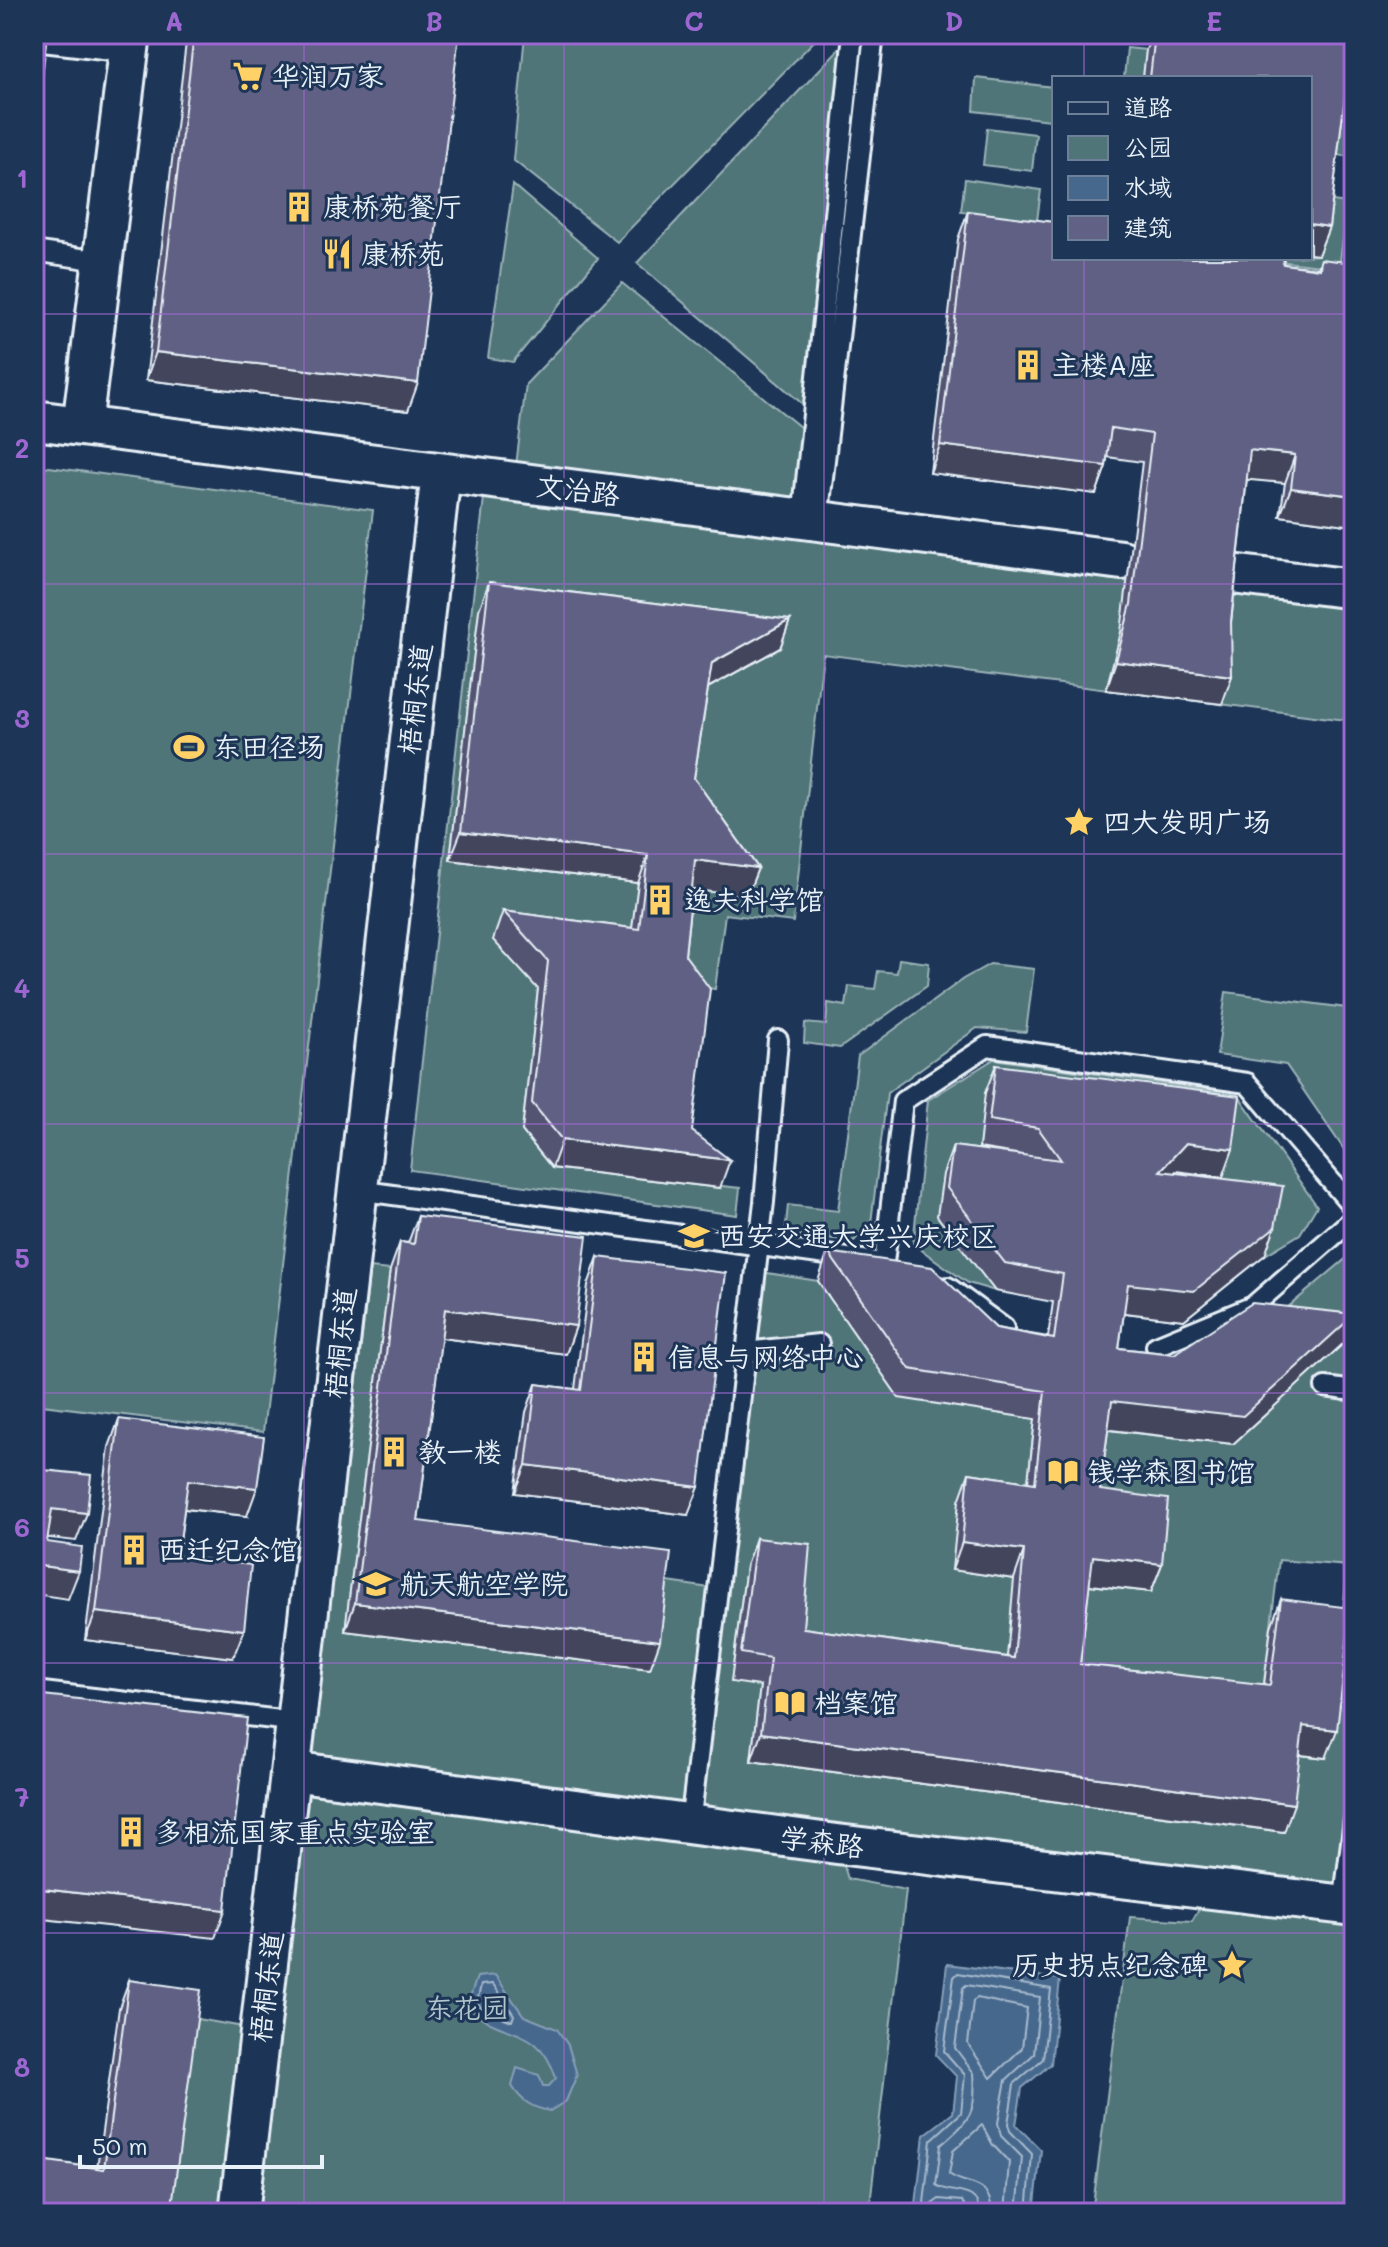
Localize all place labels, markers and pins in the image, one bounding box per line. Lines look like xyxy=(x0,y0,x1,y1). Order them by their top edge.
place label: 华润万家 xyxy=(272,57,384,93)
supermarket icon: 华润万家 xyxy=(231,59,265,93)
place label: 康桥苑餐厅 xyxy=(323,188,463,224)
building icon: 康桥苑餐厅 xyxy=(282,190,316,224)
place label: 康桥苑 xyxy=(361,235,445,271)
restaurant icon: 康桥苑 xyxy=(320,237,354,271)
place label: 主楼A座 xyxy=(1052,346,1155,382)
building icon: 主楼A座 xyxy=(1011,348,1045,382)
place label: 东田径场 xyxy=(213,728,325,764)
sports icon: 东田径场 xyxy=(172,730,206,764)
place label: 四大发明广场 xyxy=(1103,803,1271,839)
place icon: 四大发明广场 xyxy=(1062,805,1096,839)
place label: 逸夫科学馆 xyxy=(684,881,824,917)
building icon: 逸夫科学馆 xyxy=(643,883,677,917)
place label: 西安交通大学兴庆校区 xyxy=(718,1217,998,1253)
school or university icon: 西安交通大学兴庆校区 xyxy=(677,1219,711,1253)
place label: 信息与网络中心 xyxy=(668,1338,864,1374)
building icon: 信息与网络中心 xyxy=(627,1340,661,1374)
place label: 教一楼 xyxy=(418,1433,502,1469)
building icon: 教一楼 xyxy=(377,1435,411,1469)
place label: 钱学森图书馆 xyxy=(1087,1453,1255,1489)
library icon: 钱学森图书馆 xyxy=(1046,1455,1080,1489)
place label: 西迁纪念馆 xyxy=(158,1531,298,1567)
building icon: 西迁纪念馆 xyxy=(117,1533,151,1567)
place label: 航天航空学院 xyxy=(400,1565,568,1601)
school or university icon: 航天航空学院 xyxy=(359,1567,393,1601)
place label: 档案馆 xyxy=(814,1684,898,1720)
library icon: 档案馆 xyxy=(773,1686,807,1720)
place label: 多相流国家重点实验室 xyxy=(155,1813,435,1849)
building icon: 多相流国家重点实验室 xyxy=(114,1815,148,1849)
place label: 历史拐点纪念碑 xyxy=(1012,1946,1208,1982)
place icon: 历史拐点纪念碑 xyxy=(1215,1948,1249,1982)

